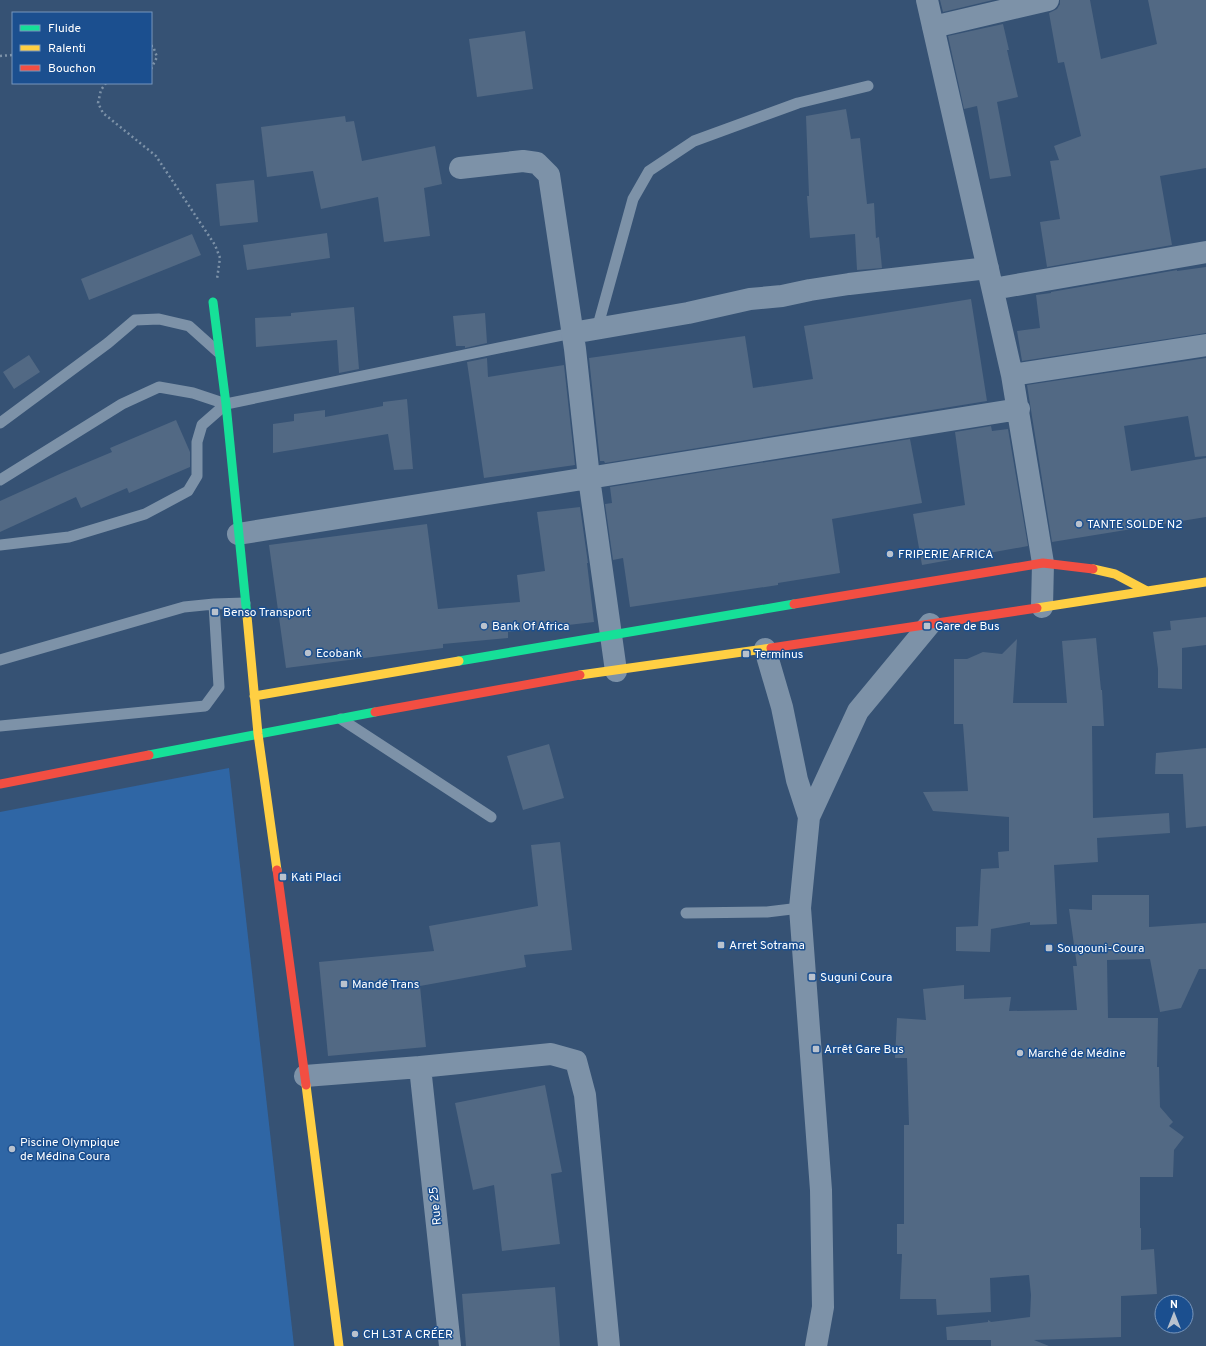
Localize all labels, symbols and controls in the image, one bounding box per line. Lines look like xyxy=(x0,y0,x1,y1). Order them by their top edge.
legend xyxy=(12,12,152,84)
text: Fluide xyxy=(48,21,81,37)
text: Ralenti xyxy=(48,41,86,57)
text: Bouchon xyxy=(48,61,96,77)
place label: TANTE SOLDE N2 xyxy=(1087,517,1183,533)
marker: TANTE SOLDE N2 xyxy=(1074,519,1084,529)
place label: FRIPERIE AFRICA xyxy=(898,547,993,563)
marker: FRIPERIE AFRICA xyxy=(885,549,895,559)
place label: Benso Transport xyxy=(223,605,311,621)
marker: Benso Transport xyxy=(210,607,220,617)
place label: Bank Of Africa xyxy=(492,619,569,635)
place label: Gare de Bus xyxy=(935,619,1000,635)
marker: Bank Of Africa xyxy=(479,621,489,631)
marker: Gare de Bus xyxy=(922,621,932,631)
place label: Ecobank xyxy=(316,646,362,662)
place label: Terminus xyxy=(754,647,803,663)
marker: Ecobank xyxy=(303,648,313,658)
marker: Terminus xyxy=(741,649,751,659)
place label: Kati Placi xyxy=(291,870,341,886)
marker: Kati Placi xyxy=(278,872,288,882)
place label: Arret Sotrama xyxy=(729,938,805,954)
marker: Arret Sotrama xyxy=(716,940,726,950)
place label: Sougouni-Coura xyxy=(1057,941,1144,957)
marker: Sougouni-Coura xyxy=(1044,943,1054,953)
place label: Suguni Coura xyxy=(820,970,892,986)
marker: Suguni Coura xyxy=(807,972,817,982)
place label: Mandé Trans xyxy=(352,977,419,993)
marker: Mandé Trans xyxy=(339,979,349,989)
place label: Arrêt Gare Bus xyxy=(824,1042,904,1058)
marker: Arrêt Gare Bus xyxy=(811,1044,821,1054)
place label: Marché de Médine xyxy=(1028,1046,1126,1062)
marker: Marché de Médine xyxy=(1015,1048,1025,1058)
place label: Piscine Olympique de Médina Coura xyxy=(20,1135,120,1165)
marker: Piscine Olympique de Médina Coura xyxy=(7,1144,17,1154)
street label: Rue 25 xyxy=(426,1186,446,1226)
north arrow xyxy=(1154,1294,1194,1334)
text: N xyxy=(1170,1298,1178,1312)
place label: CH L3T A CRÉER xyxy=(363,1327,453,1343)
marker: CH L3T A CRÉER xyxy=(350,1329,360,1339)

